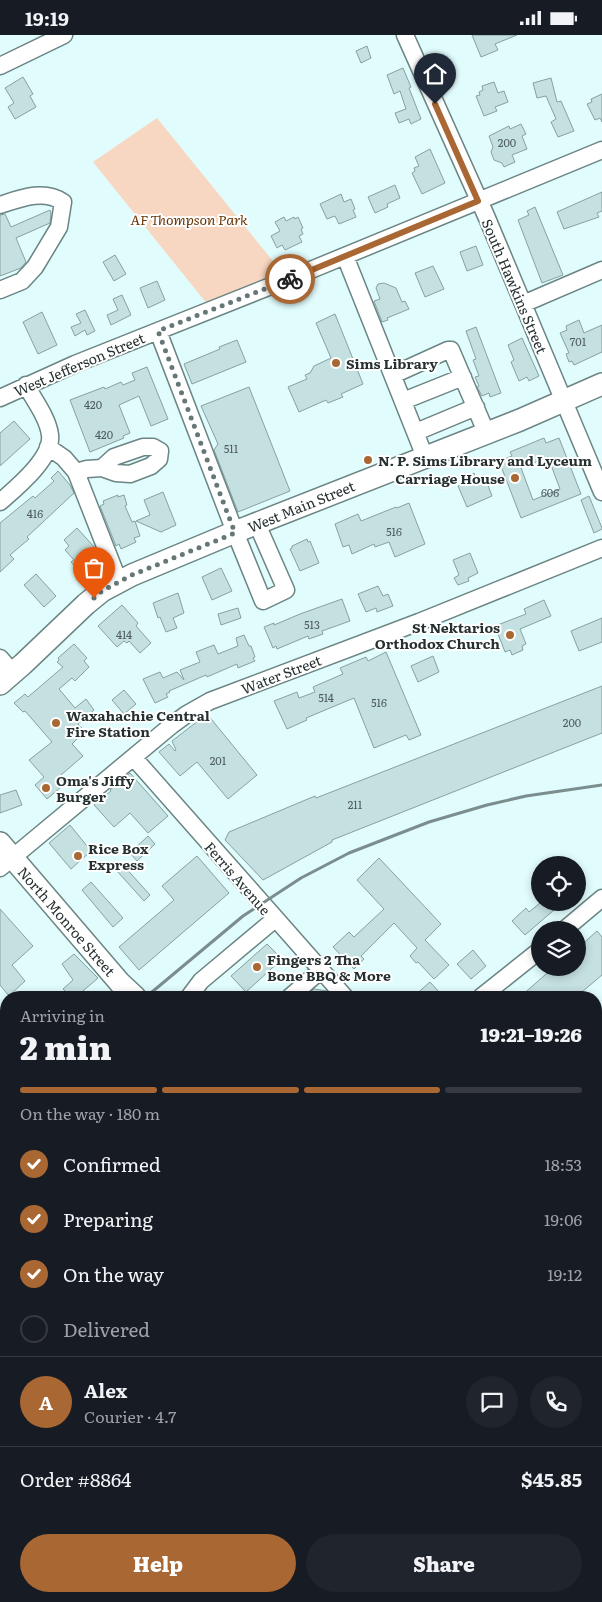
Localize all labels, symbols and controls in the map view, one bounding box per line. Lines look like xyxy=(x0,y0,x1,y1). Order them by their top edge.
text: 19:19 xyxy=(25,4,69,32)
pin xyxy=(414,53,456,104)
icon: home xyxy=(421,60,449,88)
house number: 200 xyxy=(498,134,516,150)
park label: AF Thompson Park xyxy=(130,209,248,229)
street label: South Hawkins Street xyxy=(478,215,553,357)
courier xyxy=(265,254,315,304)
icon: bike xyxy=(276,265,304,293)
street label: West Jefferson Street xyxy=(10,327,148,401)
house number: 701 xyxy=(570,333,587,349)
place label: Sims Library xyxy=(346,353,438,373)
marker: Sims Library xyxy=(330,357,342,369)
house number: 420 xyxy=(84,396,102,412)
house number: 420 xyxy=(95,426,113,442)
house number: 511 xyxy=(224,440,239,456)
place label: N. P. Sims Library and Lyceum xyxy=(378,450,592,470)
marker: N. P. Sims Library and Lyceum xyxy=(362,454,374,466)
place label: Carriage House xyxy=(395,468,505,488)
marker: Carriage House xyxy=(509,472,521,484)
street label: West Main Street xyxy=(244,475,358,537)
house number: 606 xyxy=(541,484,559,500)
house number: 416 xyxy=(27,505,43,521)
house number: 516 xyxy=(386,523,402,539)
pin xyxy=(73,547,115,598)
icon: bag xyxy=(80,554,108,582)
house number: 513 xyxy=(304,616,320,632)
place label: St Nektarios Orthodox Church xyxy=(375,617,500,653)
house number: 414 xyxy=(116,626,132,642)
marker: St Nektarios Orthodox Church xyxy=(504,629,516,641)
street label: Water Street xyxy=(238,649,324,698)
house number: 514 xyxy=(318,689,334,705)
house number: 516 xyxy=(371,694,387,710)
place label: Waxahachie Central Fire Station xyxy=(66,705,210,741)
house number: 200 xyxy=(563,714,581,730)
marker: Waxahachie Central Fire Station xyxy=(50,717,62,729)
house number: 201 xyxy=(210,752,227,768)
place label: Oma's Jiffy Burger xyxy=(56,770,135,806)
marker: Oma's Jiffy Burger xyxy=(40,782,52,794)
house number: 211 xyxy=(348,796,363,812)
street label: Ferris Avenue xyxy=(200,837,276,919)
place label: Rice Box Express xyxy=(88,838,149,874)
marker: Rice Box Express xyxy=(72,850,84,862)
map controls xyxy=(531,856,586,976)
button: locate xyxy=(531,856,586,911)
street label: North Monroe Street xyxy=(14,862,120,980)
button: layers xyxy=(531,921,586,976)
place label: Fingers 2 Tha Bone BBQ & More xyxy=(267,949,391,985)
marker: Fingers 2 Tha Bone BBQ & More xyxy=(251,961,263,973)
text: Arriving in xyxy=(20,1003,105,1027)
text: 19:21–19:26 xyxy=(481,1020,582,1048)
text: 2 min xyxy=(20,1022,112,1070)
text: On the way · 180 m xyxy=(20,1101,160,1125)
icon: check xyxy=(20,1150,48,1178)
text: Confirmed xyxy=(63,1150,161,1178)
text: 18:53 xyxy=(545,1152,582,1176)
icon: check xyxy=(20,1205,48,1233)
text: Preparing xyxy=(63,1205,153,1233)
text: 19:06 xyxy=(544,1207,582,1231)
icon: check xyxy=(20,1260,48,1288)
text: On the way xyxy=(63,1260,164,1288)
text: 19:12 xyxy=(547,1262,582,1286)
text: Delivered xyxy=(63,1315,150,1343)
text: Alex xyxy=(84,1376,127,1404)
button: chat xyxy=(466,1376,518,1428)
button: phone xyxy=(530,1376,582,1428)
text: A xyxy=(39,1388,53,1416)
text: Courier · 4.7 xyxy=(84,1404,176,1428)
text: Order #8864 xyxy=(20,1465,132,1493)
text: $45.85 xyxy=(521,1465,582,1493)
button: Help xyxy=(20,1534,296,1592)
button: Share xyxy=(306,1534,582,1592)

